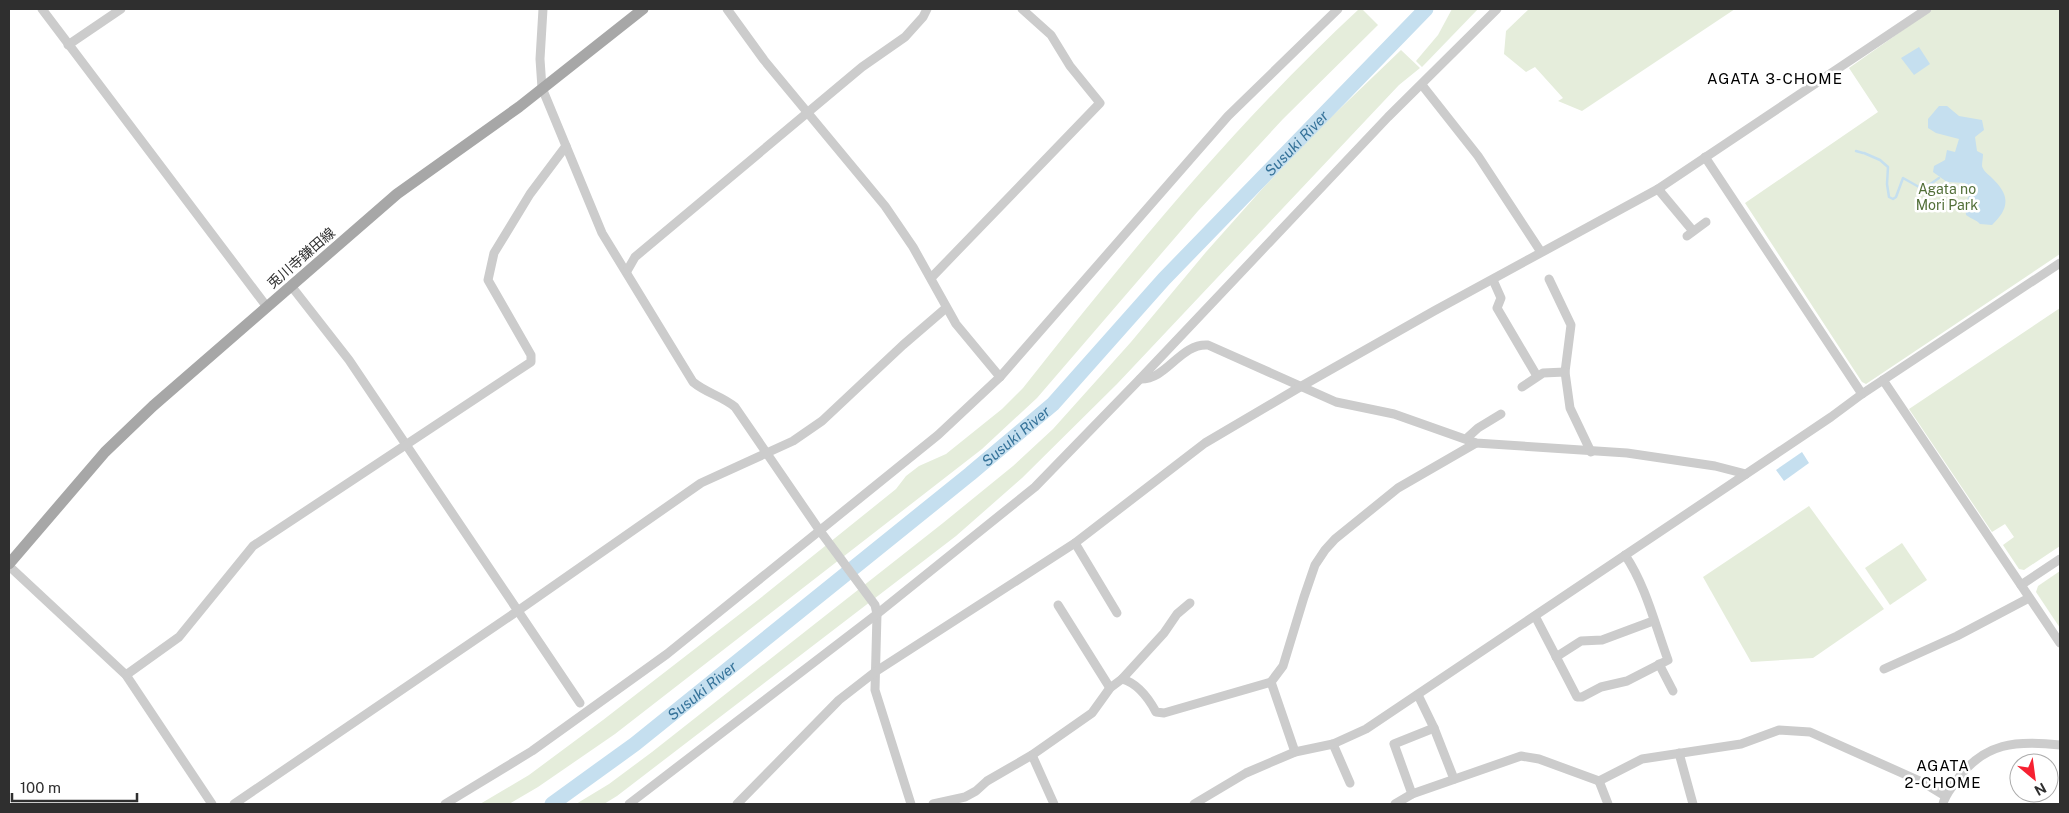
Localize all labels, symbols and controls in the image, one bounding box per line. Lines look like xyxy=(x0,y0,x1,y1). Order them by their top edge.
district label: AGATA 3-CHOME xyxy=(1707,70,1843,87)
water label: Susuki River xyxy=(1261,107,1332,179)
park label: Agata no Mori Park xyxy=(1916,181,1978,213)
street label: 兎川寺鎌田線 xyxy=(264,224,338,292)
water label: Susuki River xyxy=(978,402,1053,469)
water label: Susuki River xyxy=(664,657,740,723)
north arrow xyxy=(2009,753,2059,803)
district label: AGATA 2-CHOME xyxy=(1904,757,1982,791)
scale bar xyxy=(12,770,138,802)
text: 100 m xyxy=(20,779,61,796)
text: N xyxy=(2032,780,2049,799)

